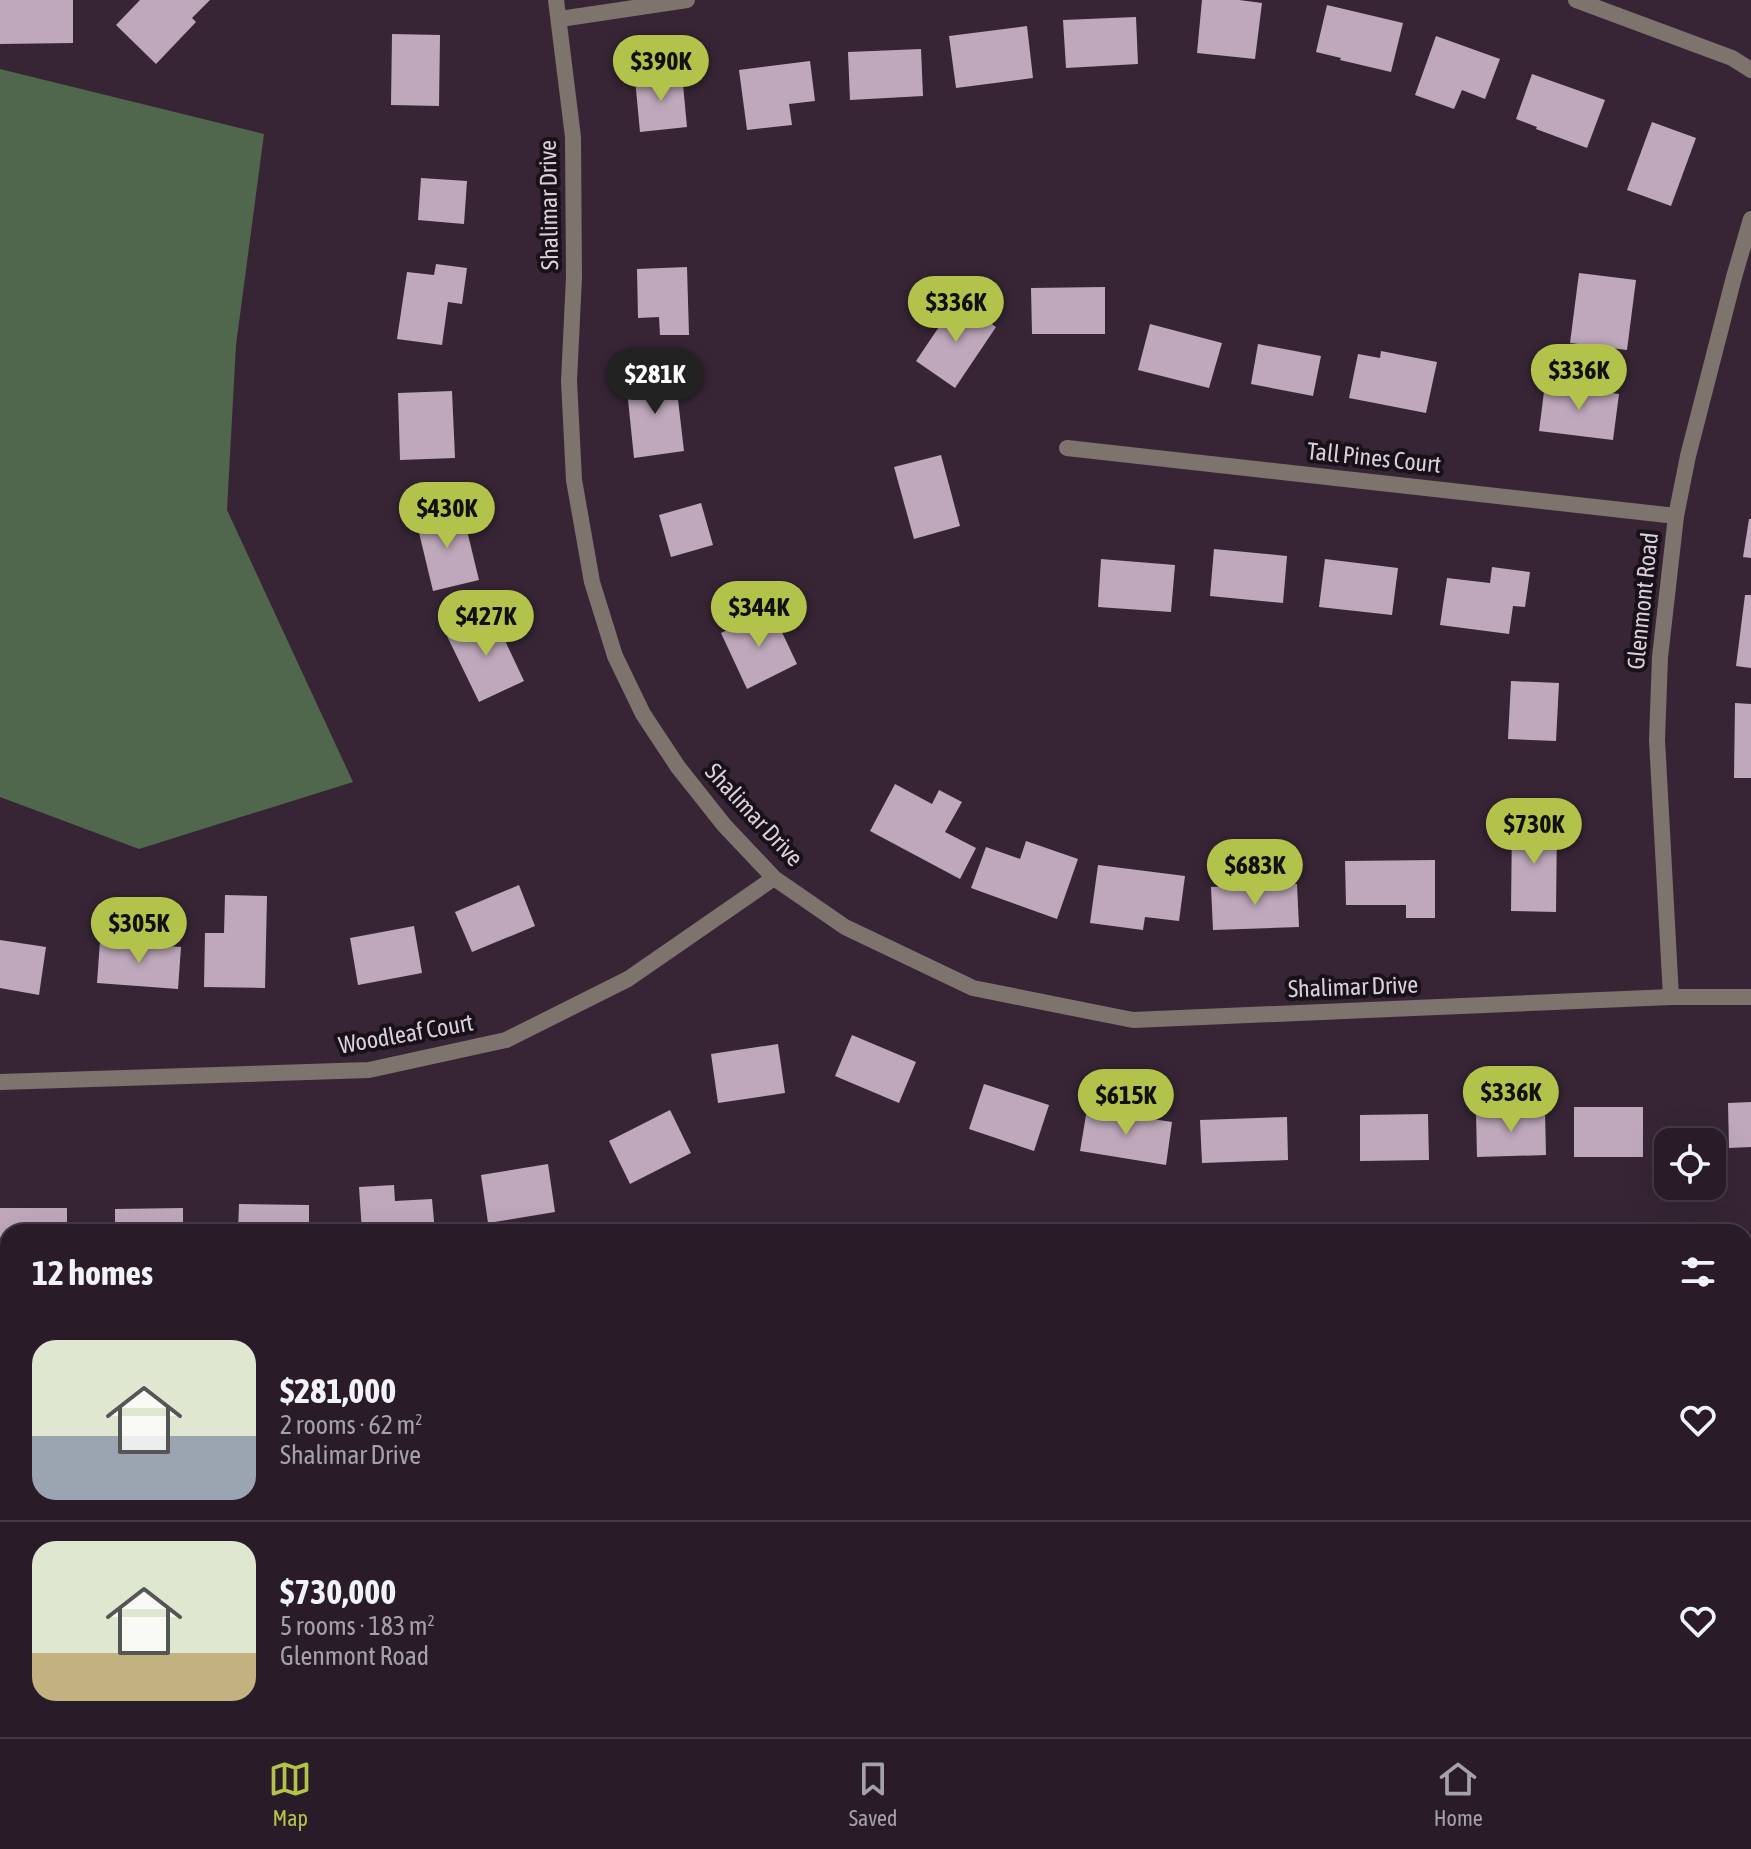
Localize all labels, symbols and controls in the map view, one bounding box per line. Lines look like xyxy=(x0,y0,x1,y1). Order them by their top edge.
pin: $390K xyxy=(605,35,717,103)
text: $390K xyxy=(631,46,691,76)
street label: Shalimar Drive xyxy=(534,140,563,270)
pin: $336K xyxy=(900,276,1012,344)
text: $336K xyxy=(926,287,986,317)
pin: $336K xyxy=(1523,344,1635,412)
pin: $281K xyxy=(599,348,711,416)
text: $336K xyxy=(1549,355,1609,385)
text: $281K xyxy=(625,359,685,389)
street label: Tall Pines Court xyxy=(1306,437,1442,478)
pin: $430K xyxy=(391,482,503,550)
text: $430K xyxy=(417,493,477,523)
street label: Glenmont Road xyxy=(1622,531,1663,671)
pin: $344K xyxy=(703,581,815,649)
pin: $427K xyxy=(430,590,542,658)
text: $344K xyxy=(729,592,789,622)
text: $427K xyxy=(456,601,516,631)
street label: Shalimar Drive xyxy=(700,758,809,871)
pin: $730K xyxy=(1478,798,1590,866)
text: $730K xyxy=(1504,809,1564,839)
pin: $683K xyxy=(1199,839,1311,907)
text: $683K xyxy=(1225,850,1285,880)
pin: $305K xyxy=(83,897,195,965)
text: $305K xyxy=(109,908,169,938)
street label: Shalimar Drive xyxy=(1287,971,1418,1002)
street label: Woodleaf Court xyxy=(337,1008,475,1059)
pin: $336K xyxy=(1455,1066,1567,1134)
pin: $615K xyxy=(1070,1069,1182,1137)
text: $336K xyxy=(1481,1077,1541,1107)
text: $615K xyxy=(1096,1080,1156,1110)
map controls xyxy=(1654,1128,1726,1200)
button: locate xyxy=(1654,1128,1726,1200)
icon: filters xyxy=(1676,1250,1720,1294)
text: 12 homes xyxy=(32,1253,153,1292)
text: $281,000 xyxy=(280,1371,396,1410)
icon: home xyxy=(96,1372,192,1468)
icon: heart xyxy=(1676,1398,1720,1442)
text: 2 rooms · 62 m² xyxy=(280,1410,422,1440)
text: Shalimar Drive xyxy=(280,1440,421,1470)
text: $730,000 xyxy=(280,1572,396,1611)
icon: home xyxy=(96,1573,192,1669)
icon: heart xyxy=(1676,1599,1720,1643)
text: 5 rooms · 183 m² xyxy=(280,1611,435,1641)
text: Glenmont Road xyxy=(280,1641,429,1671)
tab: Map xyxy=(268,1757,312,1831)
tab: Saved xyxy=(849,1757,897,1831)
tab: Home xyxy=(1434,1757,1483,1831)

